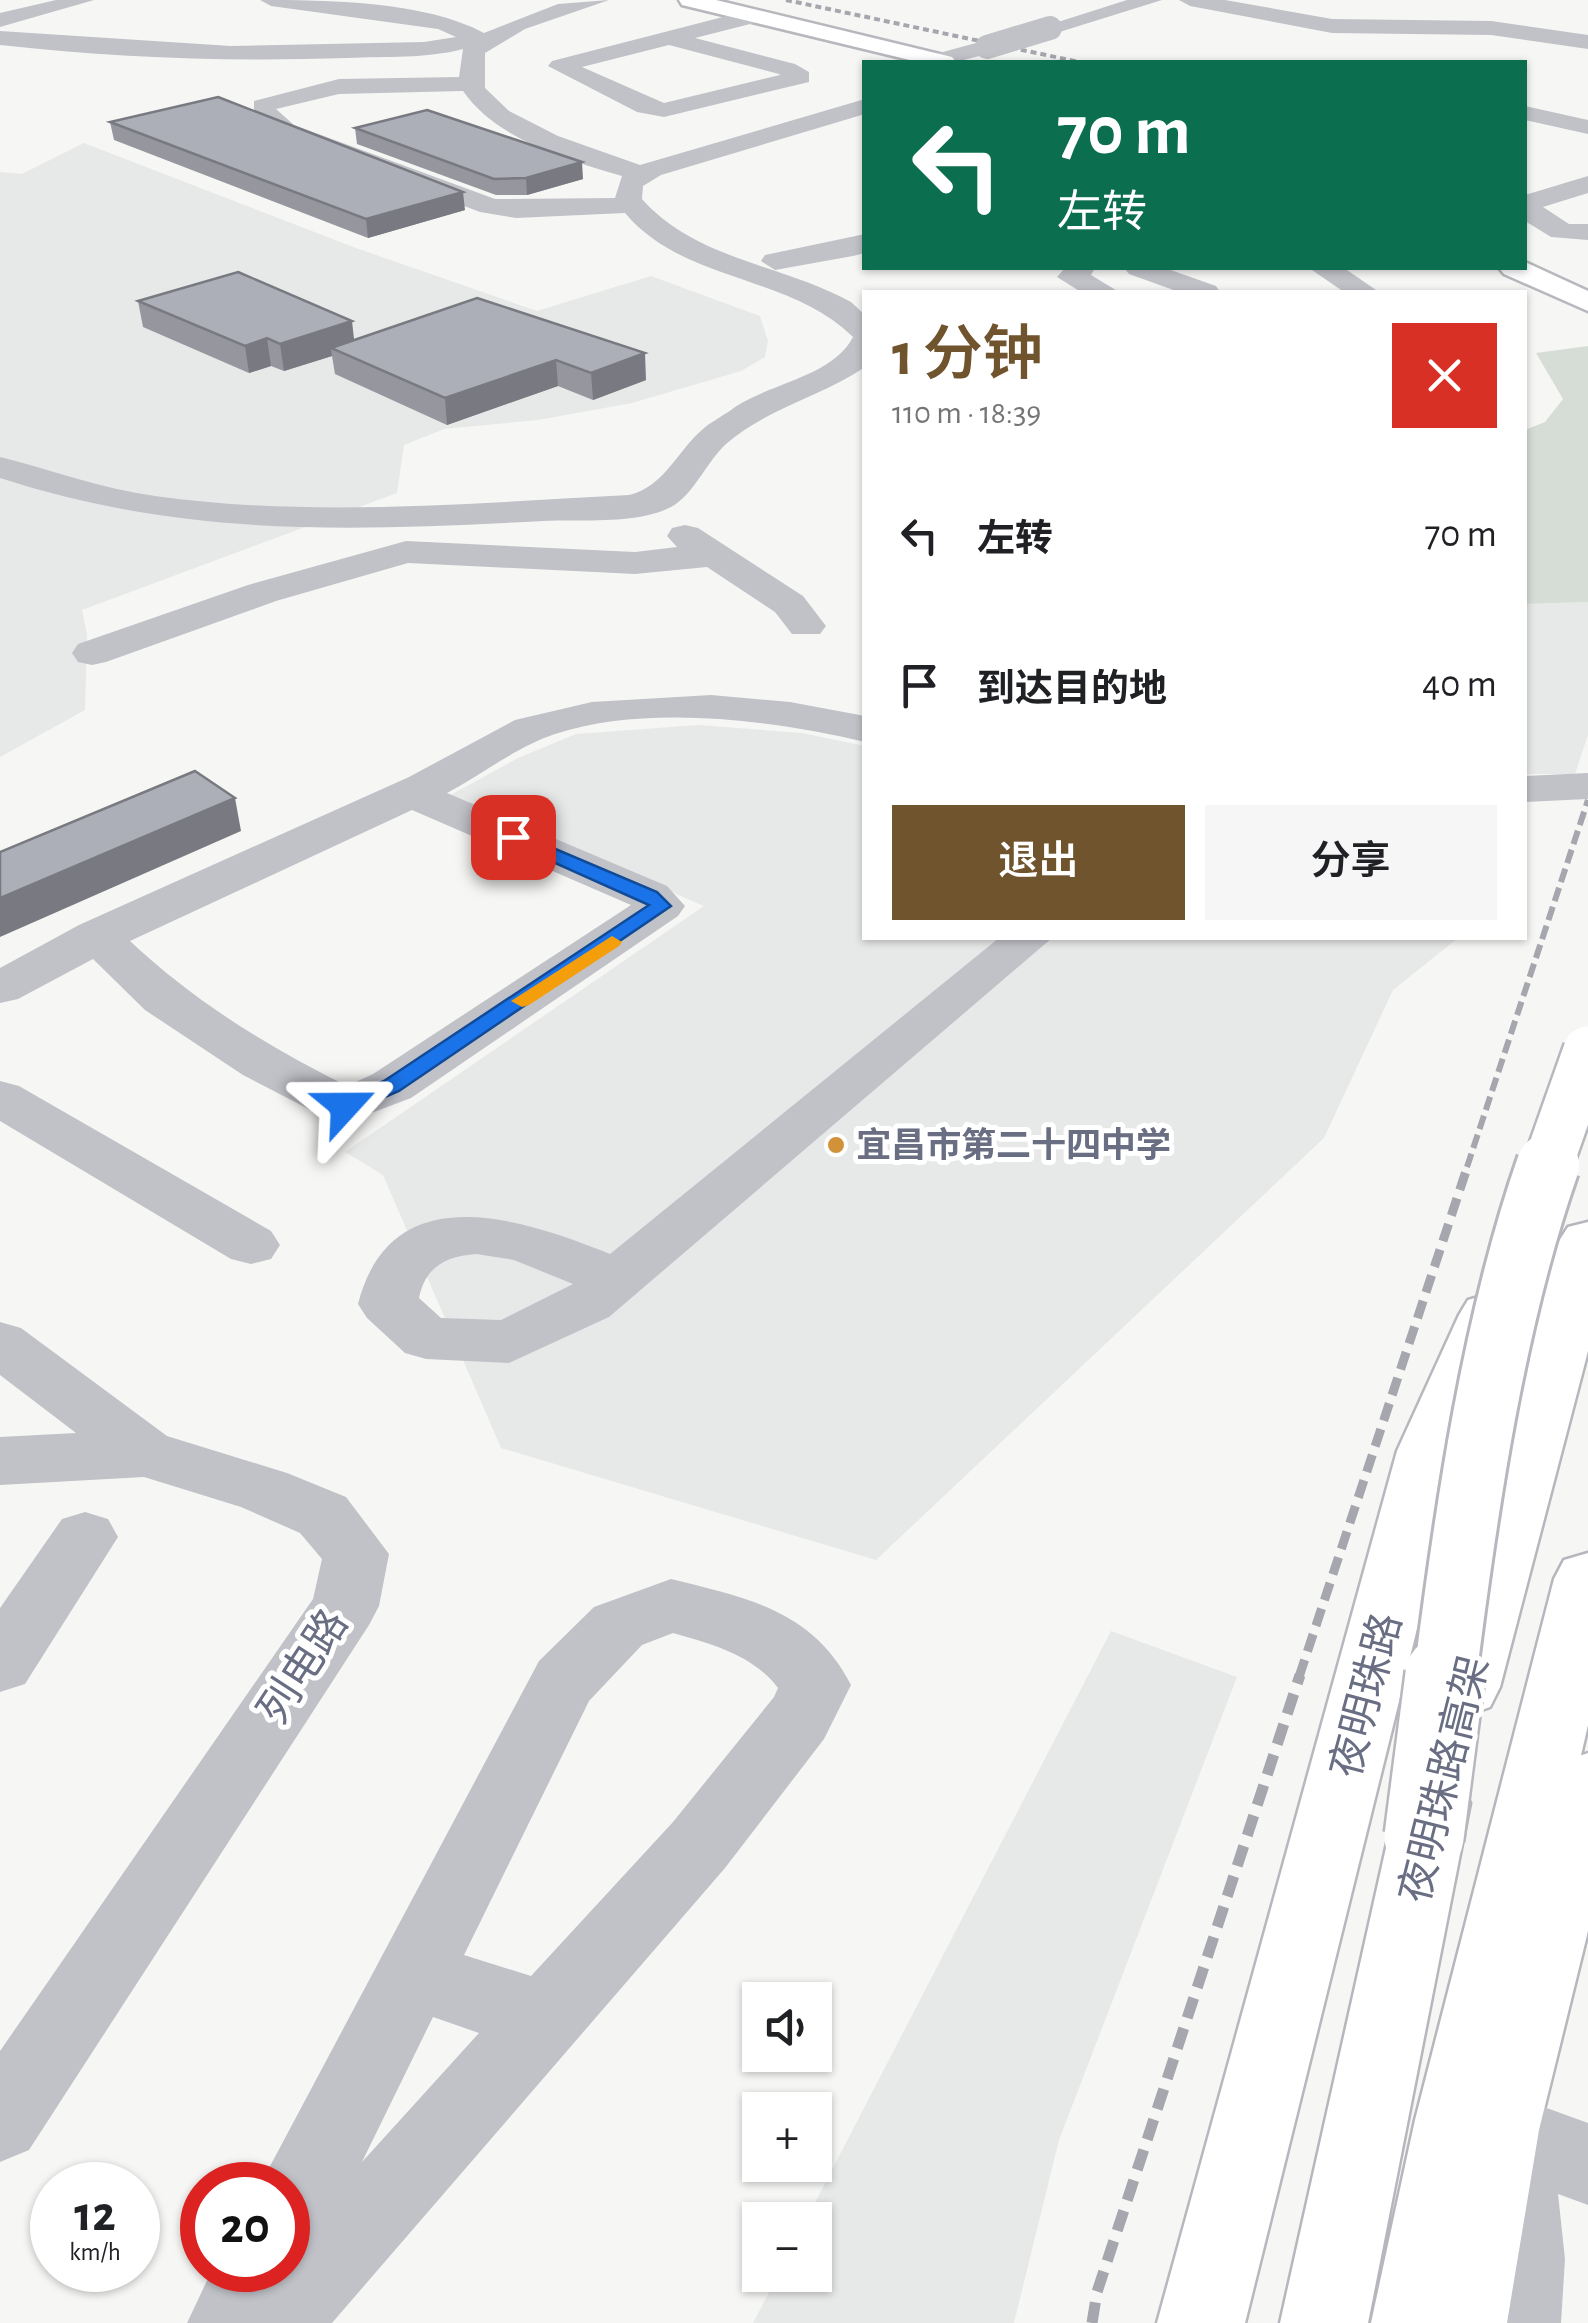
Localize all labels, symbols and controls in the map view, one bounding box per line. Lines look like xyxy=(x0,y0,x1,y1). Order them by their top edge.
text: 70 m xyxy=(1057,97,1191,167)
icon: left xyxy=(892,100,1022,230)
text: 左转 xyxy=(1057,191,1147,236)
button: close xyxy=(1392,323,1497,428)
text: 1 分钟 xyxy=(892,326,1043,386)
text: 110 m · 18:39 xyxy=(892,397,1041,429)
icon: left xyxy=(892,508,947,563)
text: 70 m xyxy=(1424,516,1497,554)
text: 左转 xyxy=(977,521,1053,559)
icon: arrive xyxy=(892,658,947,713)
text: 40 m xyxy=(1422,666,1497,704)
text: 到达目的地 xyxy=(977,671,1167,709)
pin xyxy=(471,795,556,880)
button: 退出 xyxy=(892,805,1185,920)
button: 分享 xyxy=(1205,805,1497,920)
icon: arrive xyxy=(486,810,541,865)
position arrow xyxy=(293,1054,397,1158)
place label: 宜昌市第二十四中学 xyxy=(856,1126,1171,1164)
marker: 宜昌市第二十四中学 xyxy=(825,1134,847,1156)
street label: 列电路 xyxy=(250,1602,356,1731)
street label: 夜明珠路 xyxy=(1323,1608,1409,1782)
street label: 夜明珠路高架 xyxy=(1392,1652,1496,1907)
map controls xyxy=(742,1982,832,2292)
button: sound xyxy=(742,1982,832,2072)
button: + xyxy=(742,2092,832,2182)
speed limit sign: 20 xyxy=(180,2162,310,2292)
text: 12 xyxy=(74,2190,116,2240)
button: − xyxy=(742,2202,832,2292)
text: km/h xyxy=(69,2240,121,2265)

